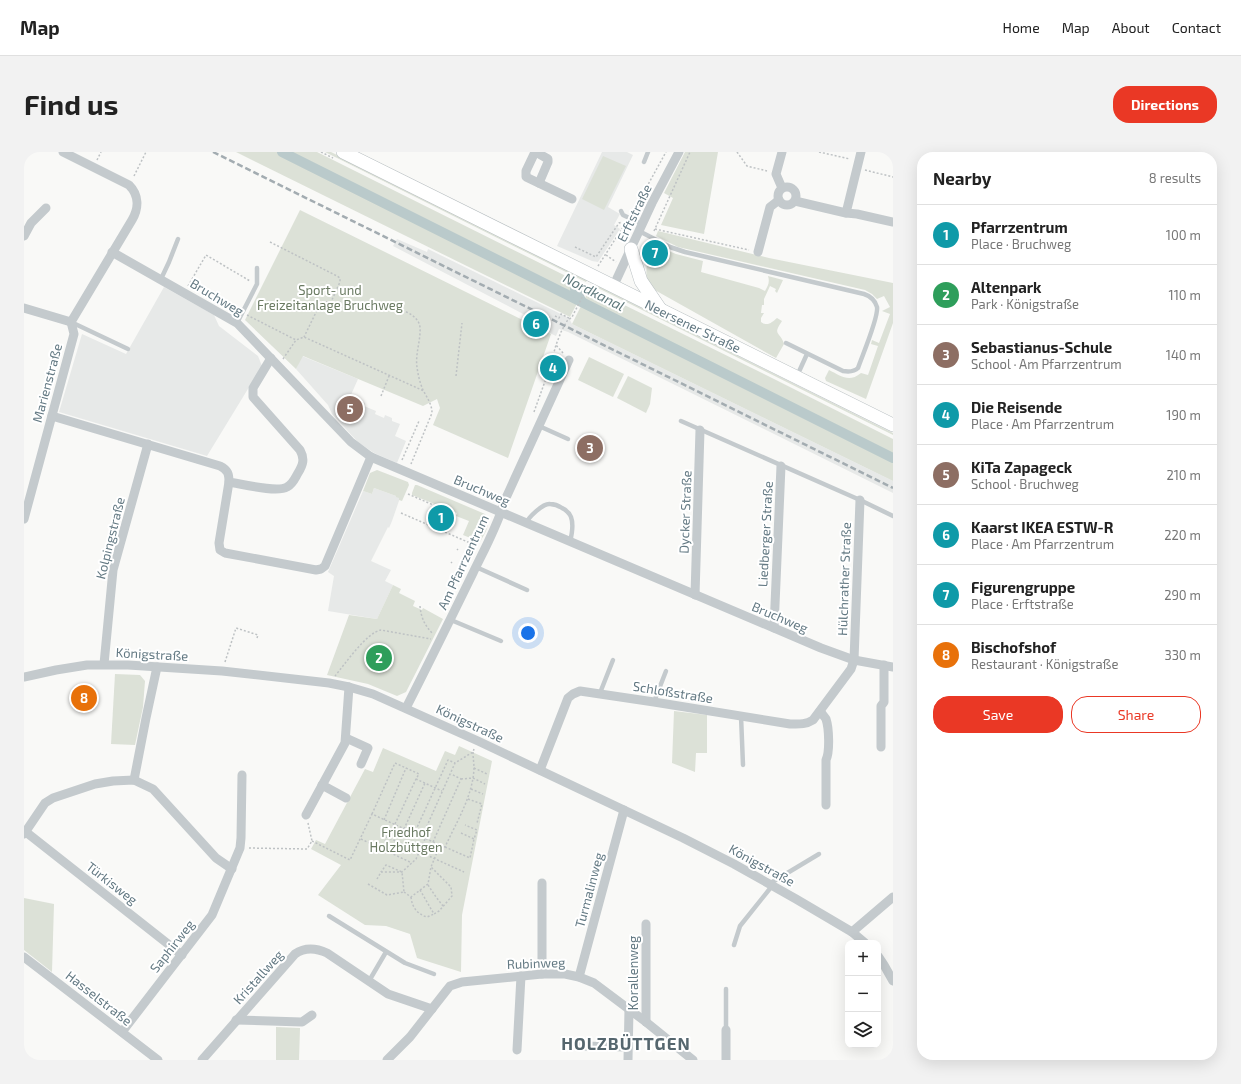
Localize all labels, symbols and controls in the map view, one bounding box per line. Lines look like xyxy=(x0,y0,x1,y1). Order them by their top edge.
text: Map xyxy=(20,16,60,39)
text: Home xyxy=(1003,19,1040,36)
text: Map xyxy=(1062,19,1090,36)
text: About xyxy=(1112,19,1150,36)
text: Contact xyxy=(1172,19,1221,36)
button: Directions xyxy=(1113,86,1217,123)
text: Find us xyxy=(24,87,118,121)
text: Nearby xyxy=(933,168,991,188)
text: 8 results xyxy=(1149,170,1201,186)
street label: Erftstraße xyxy=(613,182,655,244)
text: Pfarrzentrum xyxy=(971,218,1068,236)
text: 1 xyxy=(943,227,949,243)
text: 100 m xyxy=(1166,227,1201,243)
text: Place · Bruchweg xyxy=(971,236,1071,252)
pin: 7 xyxy=(642,238,668,268)
water label: Nordkanal xyxy=(561,269,628,314)
street label: Bruchweg xyxy=(187,275,247,319)
text: Altenpark xyxy=(971,278,1042,296)
park label: Sport- und Freizeitanlage Bruchweg xyxy=(257,282,403,313)
text: 2 xyxy=(942,287,950,303)
text: 110 m xyxy=(1169,287,1201,303)
street label: Neersener Straße xyxy=(642,296,744,356)
text: Park · Königstraße xyxy=(971,296,1079,312)
pin: 6 xyxy=(523,309,549,339)
text: Sebastianus-Schule xyxy=(971,338,1112,356)
street label: Marienstraße xyxy=(29,342,65,424)
text: 3 xyxy=(942,347,950,363)
text: 140 m xyxy=(1166,347,1201,363)
pin: 4 xyxy=(540,353,566,383)
text: School · Am Pfarrzentrum xyxy=(971,356,1122,372)
pin: 5 xyxy=(337,394,363,424)
text: Die Reisende xyxy=(971,398,1062,416)
text: 4 xyxy=(942,407,950,423)
text: 190 m xyxy=(1166,407,1201,423)
text: Place · Am Pfarrzentrum xyxy=(971,416,1114,432)
pin: 3 xyxy=(577,433,603,463)
text: KiTa Zapageck xyxy=(971,458,1072,476)
text: 5 xyxy=(942,467,950,483)
text: 210 m xyxy=(1166,467,1201,483)
street label: Dycker Straße xyxy=(676,470,694,554)
street label: Bruchweg xyxy=(451,471,513,509)
text: School · Bruchweg xyxy=(971,476,1079,492)
street label: Liedberger Straße xyxy=(754,481,776,587)
street label: Kolpingstraße xyxy=(92,495,128,581)
pin: 1 xyxy=(428,503,454,533)
street label: Am Pfarrzentrum xyxy=(434,512,492,612)
text: Kaarst IKEA ESTW-R xyxy=(971,518,1113,536)
street label: Hülchrather Straße xyxy=(834,522,854,636)
text: 6 xyxy=(942,527,950,543)
text: 220 m xyxy=(1164,527,1201,543)
text: Place · Am Pfarrzentrum xyxy=(971,536,1114,552)
text: Figurengruppe xyxy=(971,578,1075,596)
text: 7 xyxy=(943,587,949,603)
text: 290 m xyxy=(1164,587,1201,603)
text: Place · Erftstraße xyxy=(971,596,1074,612)
street label: Bruchweg xyxy=(749,598,811,636)
your location xyxy=(518,623,538,643)
text: Bischofshof xyxy=(971,638,1056,656)
pin: 2 xyxy=(366,643,392,673)
street label: Königstraße xyxy=(115,644,189,664)
text: 8 xyxy=(942,647,950,663)
text: 330 m xyxy=(1164,647,1201,663)
text: Restaurant · Königstraße xyxy=(971,656,1118,672)
street label: Schloßstraße xyxy=(632,678,714,706)
pin: 8 xyxy=(71,683,97,713)
button: Save xyxy=(933,696,1063,733)
button: Share xyxy=(1071,696,1201,733)
street label: Königstraße xyxy=(434,700,506,746)
park label: Friedhof Holzbüttgen xyxy=(369,824,443,855)
street label: Königstraße xyxy=(726,840,798,890)
street label: Turmalinweg xyxy=(571,851,607,929)
street label: Türkisweg xyxy=(83,858,141,908)
street label: Saphirweg xyxy=(146,916,198,976)
street label: Korallenweg xyxy=(625,936,641,1010)
map controls xyxy=(845,940,881,1048)
button: + xyxy=(845,940,881,976)
street label: Kristallweg xyxy=(230,947,286,1007)
street label: Rubinweg xyxy=(506,954,566,972)
street label: Hasselstraße xyxy=(63,967,135,1029)
button: − xyxy=(845,976,881,1012)
button: layers xyxy=(845,1012,881,1048)
district label: HOLZBÜTTGEN xyxy=(561,1033,691,1053)

